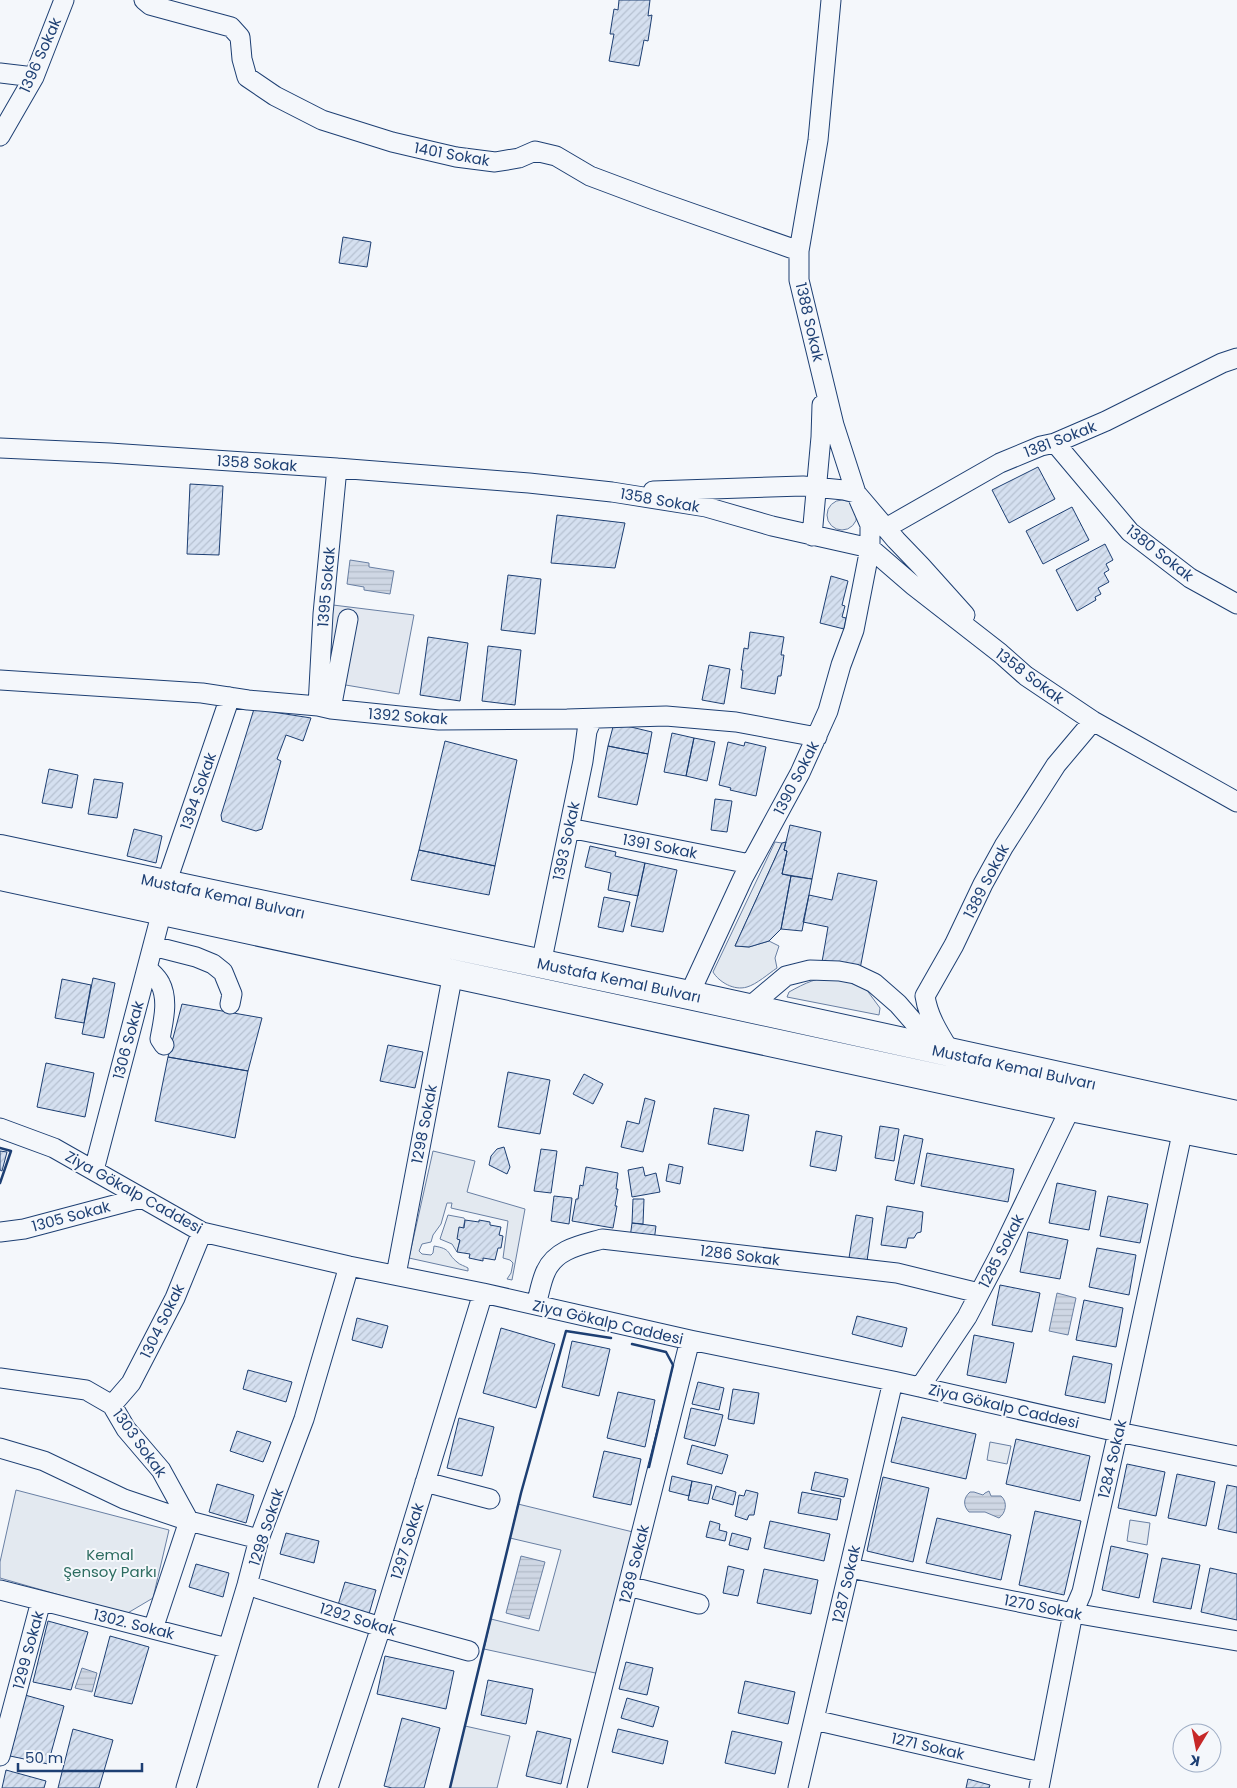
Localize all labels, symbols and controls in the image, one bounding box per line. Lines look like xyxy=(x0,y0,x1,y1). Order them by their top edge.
street label: 1396 Sokak xyxy=(14,14,66,96)
street label: 1401 Sokak xyxy=(413,137,492,171)
street label: 1388 Sokak xyxy=(791,280,829,364)
street label: 1381 Sokak xyxy=(1021,415,1099,462)
street label: 1358 Sokak xyxy=(216,450,298,476)
street label: 1358 Sokak xyxy=(619,483,702,517)
street label: 1380 Sokak xyxy=(1122,520,1198,586)
street label: 1395 Sokak xyxy=(312,546,340,628)
street label: 1358 Sokak xyxy=(992,643,1069,709)
street label: 1392 Sokak xyxy=(368,703,449,729)
street label: 1390 Sokak xyxy=(768,737,824,819)
street label: 1394 Sokak xyxy=(175,749,221,832)
street label: 1393 Sokak xyxy=(547,799,585,882)
street label: 1391 Sokak xyxy=(621,828,700,864)
street label: 1389 Sokak xyxy=(958,840,1014,922)
street label: Mustafa Kemal Bulvarı xyxy=(139,868,307,924)
street label: Mustafa Kemal Bulvarı xyxy=(535,952,703,1008)
street label: 1306 Sokak xyxy=(107,998,149,1082)
street label: Mustafa Kemal Bulvarı xyxy=(930,1039,1098,1095)
street label: 1298 Sokak xyxy=(406,1082,442,1165)
street label: Ziya Gökalp Caddesi xyxy=(61,1145,207,1239)
street label: 1305 Sokak xyxy=(29,1195,113,1237)
street label: 1285 Sokak xyxy=(973,1210,1029,1292)
street label: 1286 Sokak xyxy=(699,1240,781,1270)
street label: 1304 Sokak xyxy=(135,1280,189,1362)
street label: Ziya Gökalp Caddesi xyxy=(531,1294,685,1350)
street label: Ziya Gökalp Caddesi xyxy=(927,1378,1081,1434)
street label: 1303 Sokak xyxy=(108,1405,172,1482)
street label: 1284 Sokak xyxy=(1093,1417,1131,1500)
street label: 1298 Sokak xyxy=(244,1485,288,1568)
street label: 1297 Sokak xyxy=(385,1500,429,1582)
street label: 1289 Sokak xyxy=(614,1522,654,1606)
street label: 1287 Sokak xyxy=(827,1543,865,1625)
park label: Kemal Şensoy Parkı xyxy=(63,1544,157,1582)
street label: 1270 Sokak xyxy=(1002,1589,1084,1625)
street label: 1292 Sokak xyxy=(317,1597,399,1641)
street label: 1302. Sokak xyxy=(91,1604,177,1644)
street label: 1299 Sokak xyxy=(7,1608,49,1692)
north arrow xyxy=(1172,1723,1222,1773)
street label: 1271 Sokak xyxy=(889,1727,967,1765)
scale bar xyxy=(18,1740,141,1772)
text: 50 m xyxy=(25,1747,63,1768)
text: K xyxy=(1188,1750,1201,1771)

